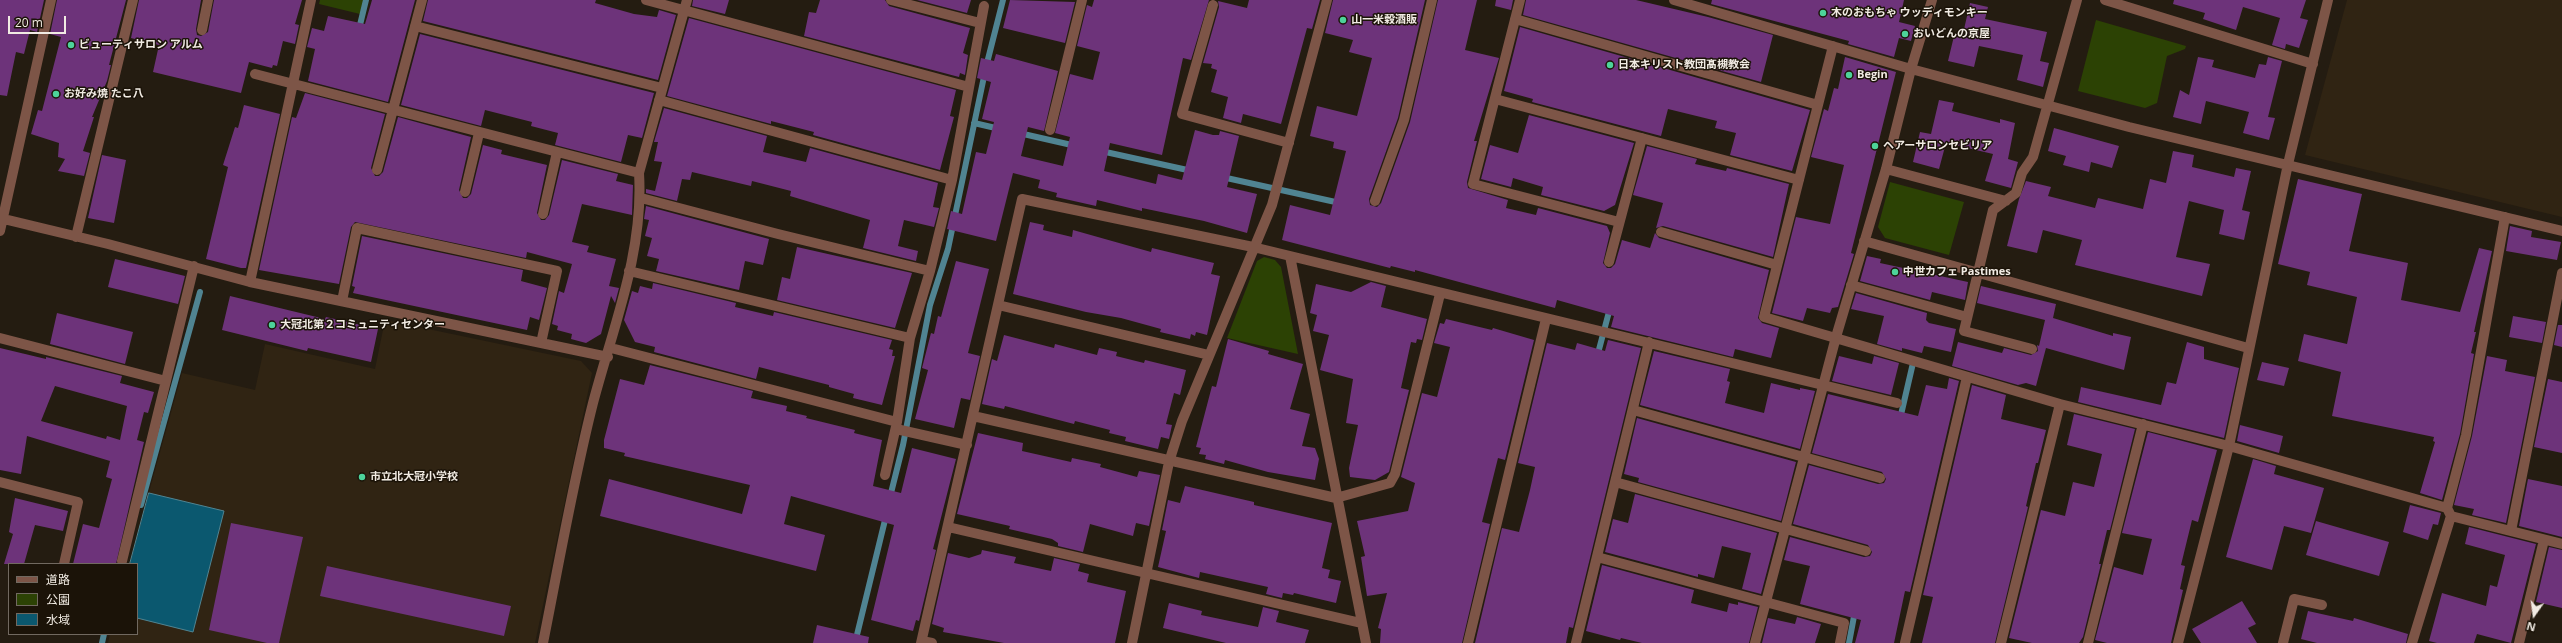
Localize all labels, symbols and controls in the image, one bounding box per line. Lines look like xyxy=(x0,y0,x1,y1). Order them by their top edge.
place label: 木のおもちゃ ウッディモンキー xyxy=(1831,6,1988,20)
scale bar xyxy=(10,8,68,34)
marker: 木のおもちゃ ウッディモンキー xyxy=(1818,8,1828,18)
place label: 山一米穀酒販 xyxy=(1351,13,1417,27)
text: 20 m xyxy=(15,14,43,31)
marker: 山一米穀酒販 xyxy=(1338,15,1348,25)
place label: おいどんの京屋 xyxy=(1913,27,1990,41)
marker: おいどんの京屋 xyxy=(1900,29,1910,39)
place label: ビューティサロン アルム xyxy=(79,38,203,52)
marker: ビューティサロン アルム xyxy=(66,40,76,50)
place label: 日本キリスト教団髙槻教会 xyxy=(1618,58,1750,72)
marker: 日本キリスト教団髙槻教会 xyxy=(1605,60,1615,70)
place label: Begin xyxy=(1857,68,1888,82)
marker: Begin xyxy=(1844,70,1854,80)
place label: お好み焼 たこ八 xyxy=(64,87,144,101)
marker: お好み焼 たこ八 xyxy=(51,89,61,99)
place label: ヘアーサロンセビリア xyxy=(1883,139,1992,153)
marker: ヘアーサロンセビリア xyxy=(1870,141,1880,151)
place label: 中世カフェ Pastimes xyxy=(1903,265,2011,279)
marker: 中世カフェ Pastimes xyxy=(1890,267,1900,277)
place label: 大冠北第２コミュニティセンター xyxy=(280,318,445,332)
marker: 大冠北第２コミュニティセンター xyxy=(267,320,277,330)
place label: 市立北大冠小学校 xyxy=(370,470,458,484)
marker: 市立北大冠小学校 xyxy=(357,472,367,482)
legend xyxy=(8,563,138,635)
text: 道路 xyxy=(46,571,70,588)
text: 公園 xyxy=(46,591,70,608)
north arrow xyxy=(2514,595,2554,635)
text: 水域 xyxy=(46,611,70,628)
text: N xyxy=(2525,619,2537,635)

